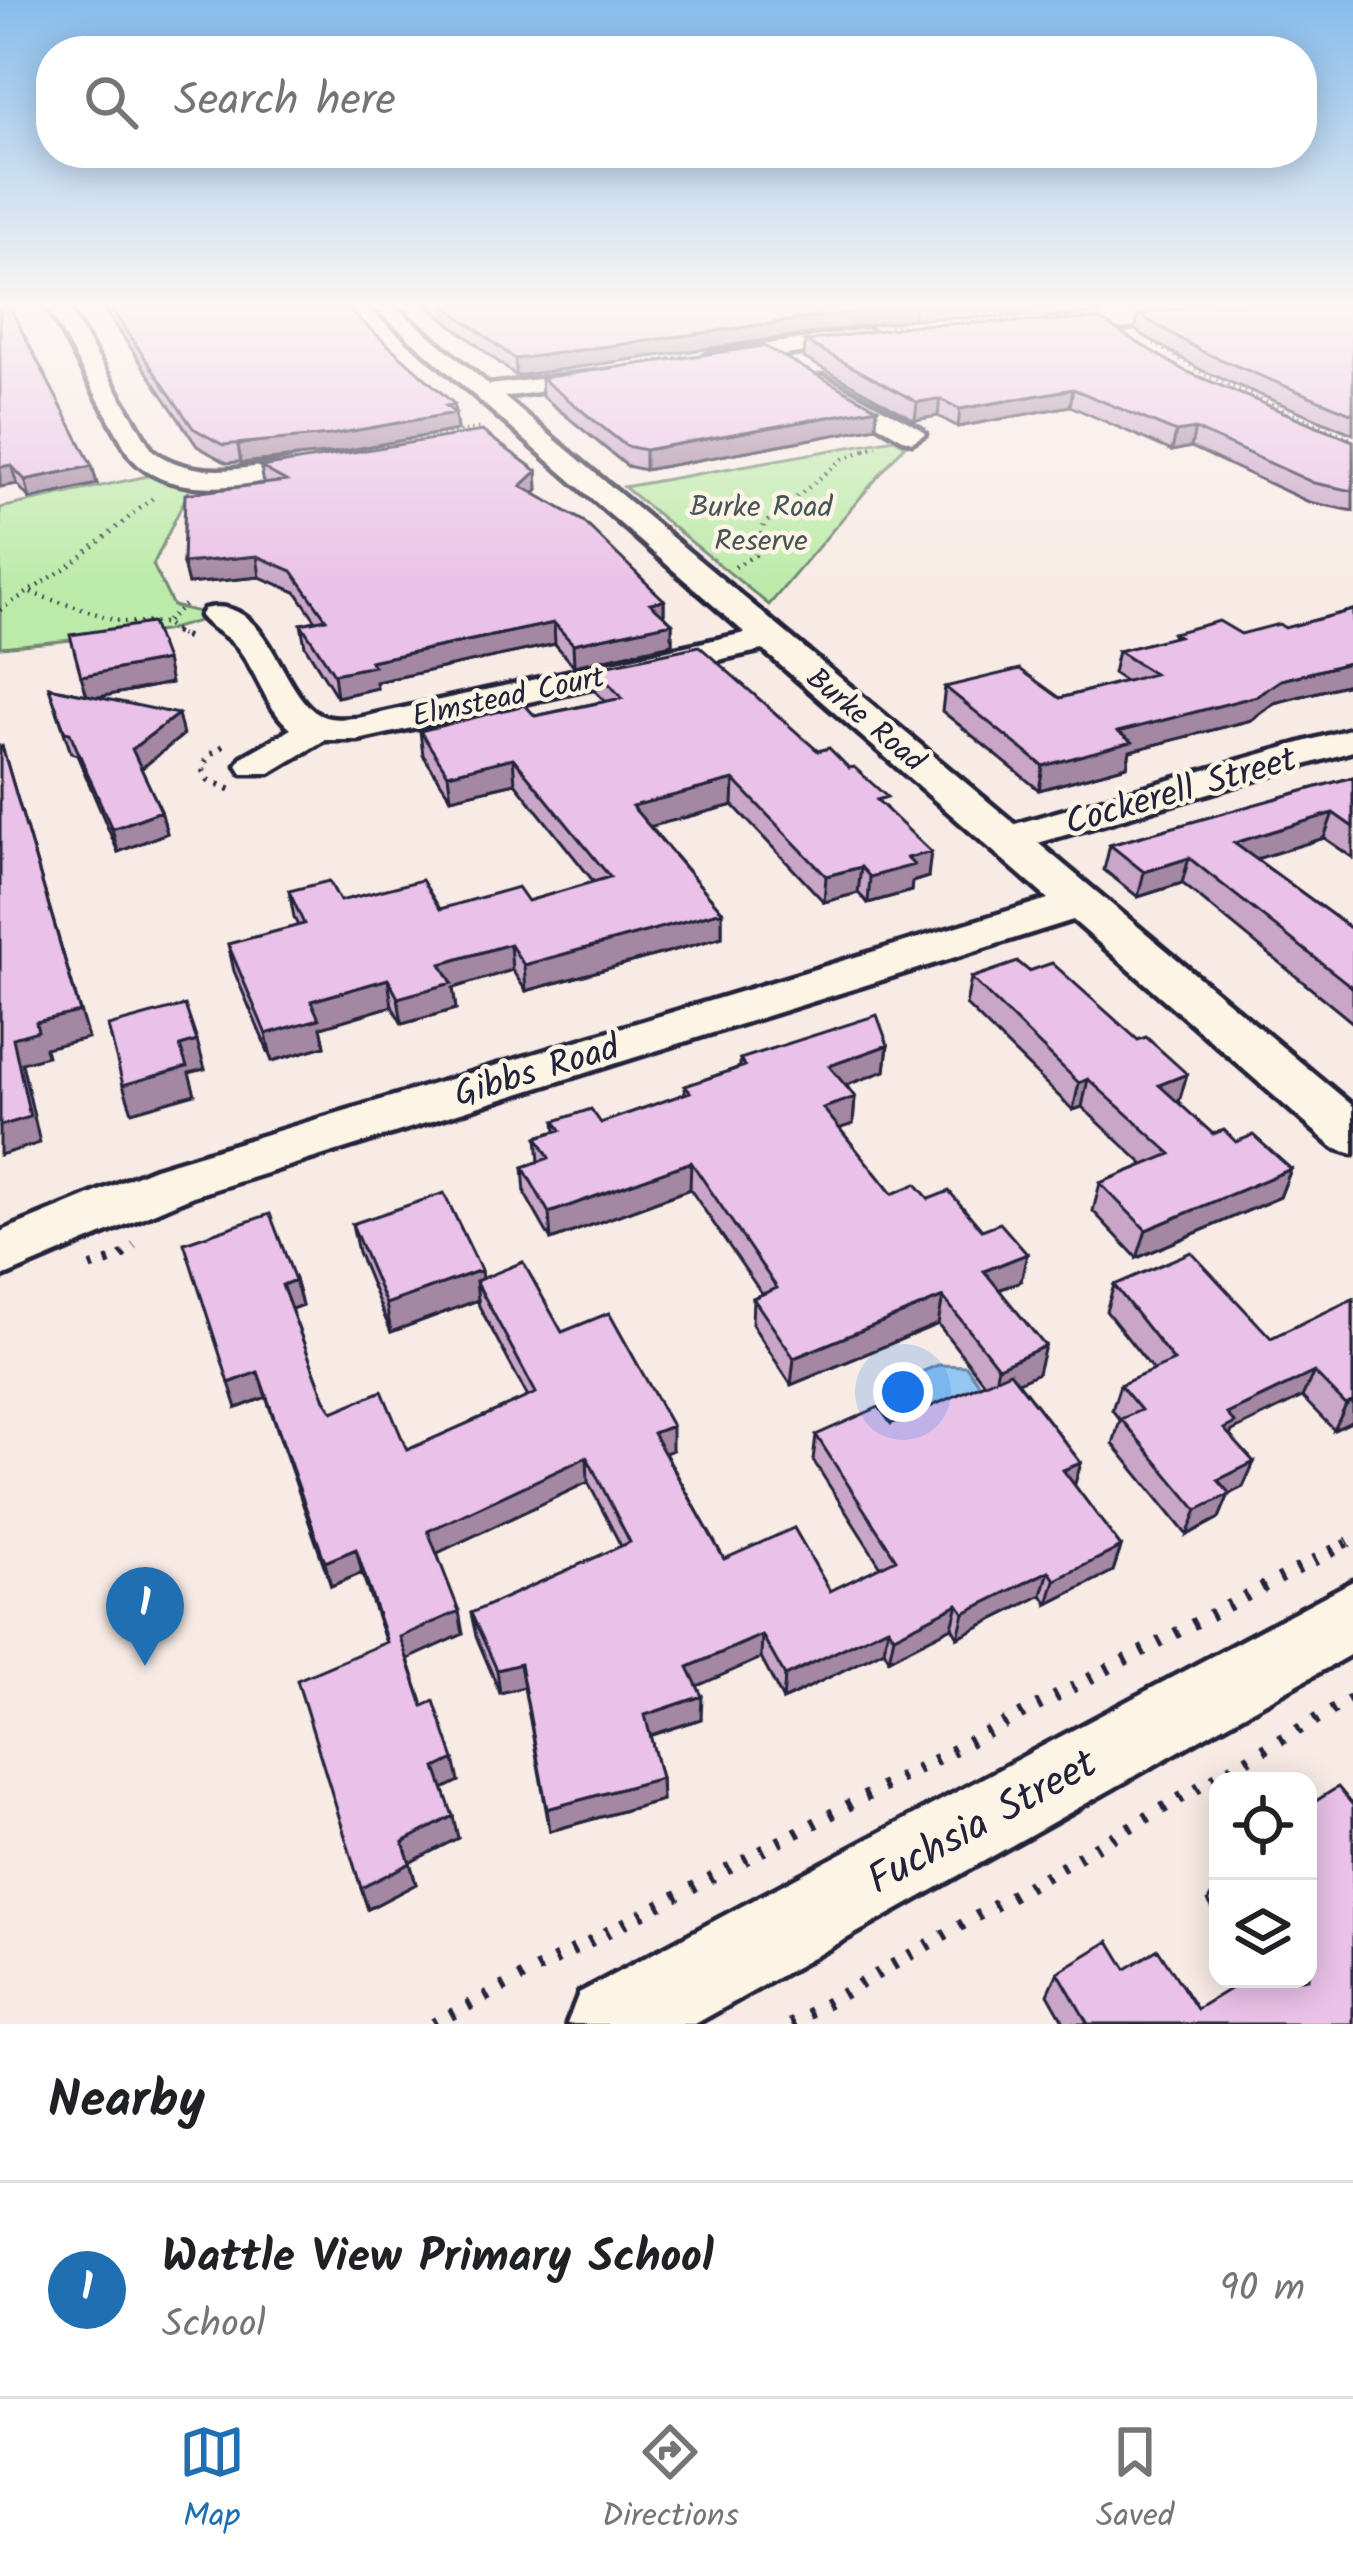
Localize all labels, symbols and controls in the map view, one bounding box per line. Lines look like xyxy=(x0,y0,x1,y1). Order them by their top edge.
search box xyxy=(36,36,1317,168)
text: Search here xyxy=(174,66,396,138)
icon: search xyxy=(78,69,144,135)
park label: Burke Road Reserve xyxy=(689,484,834,566)
street label: Elmstead Court xyxy=(408,654,609,742)
street label: Burke Road xyxy=(794,656,936,786)
street label: Cockerell Street xyxy=(1058,732,1304,853)
street label: Gibbs Road xyxy=(447,1020,628,1125)
your location xyxy=(873,1362,933,1422)
pin: 1 xyxy=(106,1567,184,1666)
street label: Fuchsia Street xyxy=(855,1732,1111,1914)
map controls xyxy=(1209,1772,1317,1988)
button: locate xyxy=(1209,1772,1317,1880)
button: layers xyxy=(1209,1880,1317,1988)
text: Nearby xyxy=(48,2062,205,2143)
text: Wattle View Primary School xyxy=(162,2223,714,2295)
text: 1 xyxy=(81,2259,93,2321)
text: 90 m xyxy=(1220,2259,1305,2321)
text: School xyxy=(162,2295,266,2357)
tab: Map xyxy=(179,2419,245,2544)
tab: Directions xyxy=(602,2419,739,2544)
tab: Saved xyxy=(1096,2419,1174,2544)

